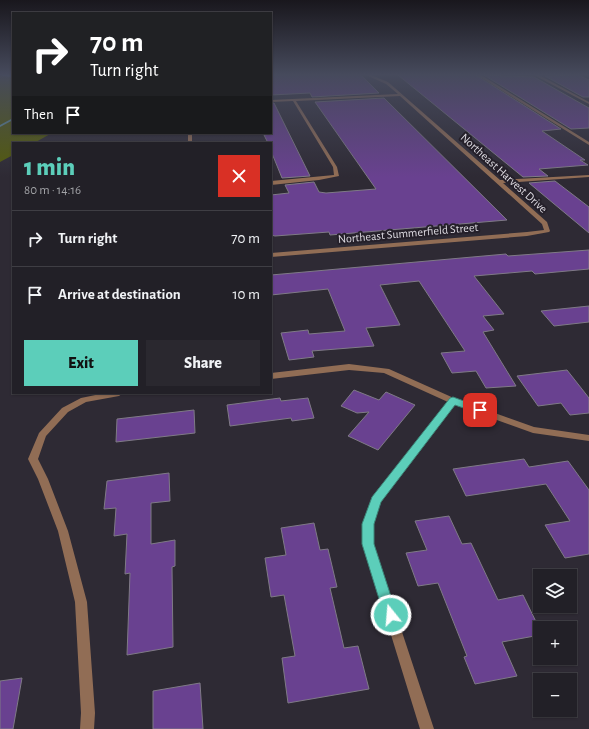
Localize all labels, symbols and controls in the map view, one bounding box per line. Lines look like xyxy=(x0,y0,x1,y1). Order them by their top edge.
icon: right xyxy=(24,28,76,80)
text: 70 m xyxy=(90,29,144,57)
text: Turn right xyxy=(90,62,159,80)
icon: arrive xyxy=(62,104,84,126)
text: Then xyxy=(24,107,54,122)
street label: Northeast Harvest Drive xyxy=(458,131,550,215)
button: close xyxy=(218,155,260,197)
text: 1 min xyxy=(24,156,75,180)
text: 80 m · 14:16 xyxy=(24,184,81,197)
street label: Northeast Summerfield Street xyxy=(337,221,479,245)
icon: right xyxy=(24,228,46,250)
text: Turn right xyxy=(58,231,117,246)
text: 70 m xyxy=(231,231,260,246)
icon: arrive xyxy=(24,284,46,306)
text: Arrive at destination xyxy=(58,287,181,302)
text: 10 m xyxy=(232,287,260,302)
button: Exit xyxy=(24,340,138,386)
button: Share xyxy=(146,340,260,386)
pin xyxy=(463,393,497,427)
icon: arrive xyxy=(469,399,491,421)
map controls xyxy=(533,569,577,717)
button: layers xyxy=(533,569,577,613)
position arrow xyxy=(370,594,412,636)
button: + xyxy=(533,621,577,665)
button: − xyxy=(533,673,577,717)

